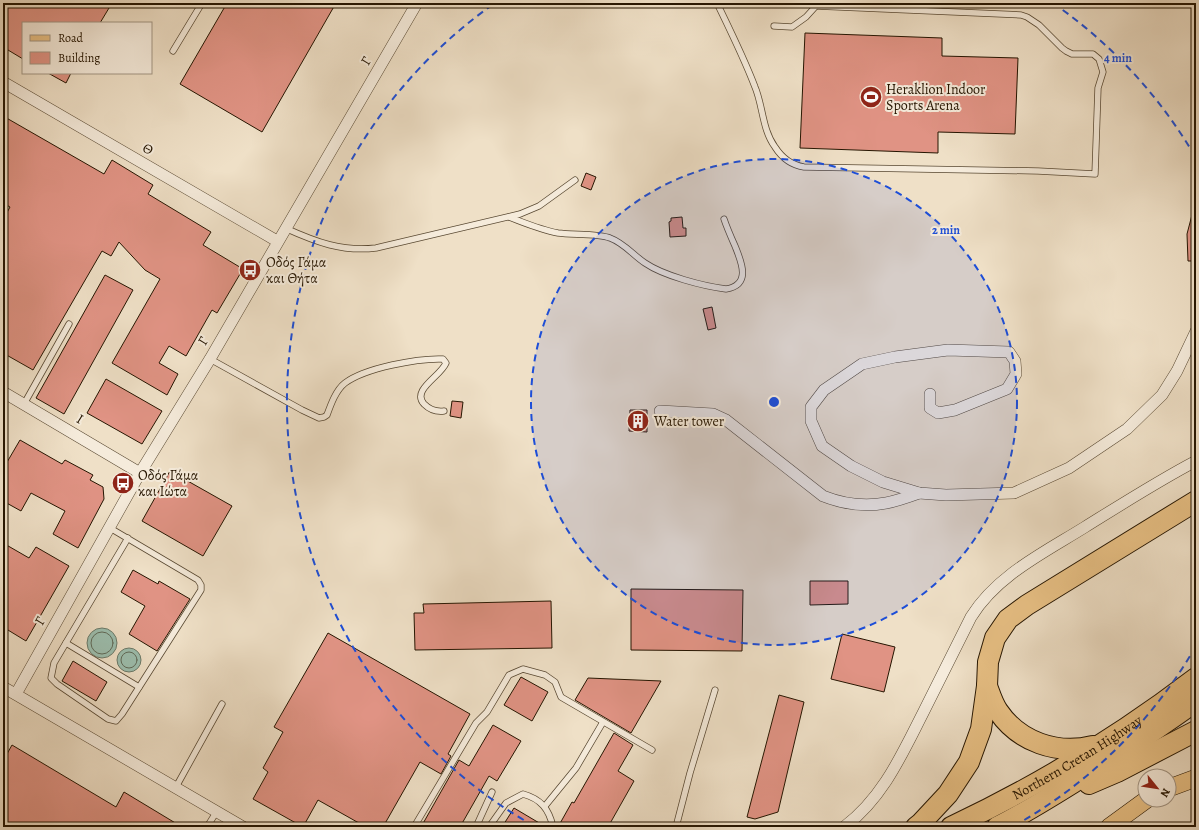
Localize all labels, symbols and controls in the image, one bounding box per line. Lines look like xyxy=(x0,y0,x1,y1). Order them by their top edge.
legend xyxy=(22,22,152,74)
text: Road xyxy=(58,30,84,46)
text: Building xyxy=(58,50,100,66)
text: 4 min xyxy=(1104,50,1132,66)
street label: Γ xyxy=(356,53,376,69)
place label: Heraklion Indoor Sports Arena xyxy=(886,80,986,115)
sports icon: Heraklion Indoor Sports Arena xyxy=(858,84,884,110)
street label: Θ xyxy=(139,138,157,160)
text: 2 min xyxy=(932,222,960,238)
place label: Οδός Γάμα και Θήτα xyxy=(266,253,327,288)
bus stop icon: Οδός Γάμα και Θήτα xyxy=(237,257,263,283)
street label: Γ xyxy=(193,333,213,349)
centre of rings xyxy=(767,395,781,409)
building icon: Water tower xyxy=(625,408,651,434)
street label: Ι xyxy=(73,410,87,428)
place label: Water tower xyxy=(653,412,725,431)
place label: Οδός Γάμα και Ιώτα xyxy=(138,466,199,501)
bus stop icon: Οδός Γάμα και Ιώτα xyxy=(110,470,136,496)
street label: Γ xyxy=(30,613,50,629)
street label: Northern Cretan Highway xyxy=(1009,710,1146,804)
north arrow xyxy=(1137,768,1177,808)
text: N xyxy=(1157,786,1174,800)

